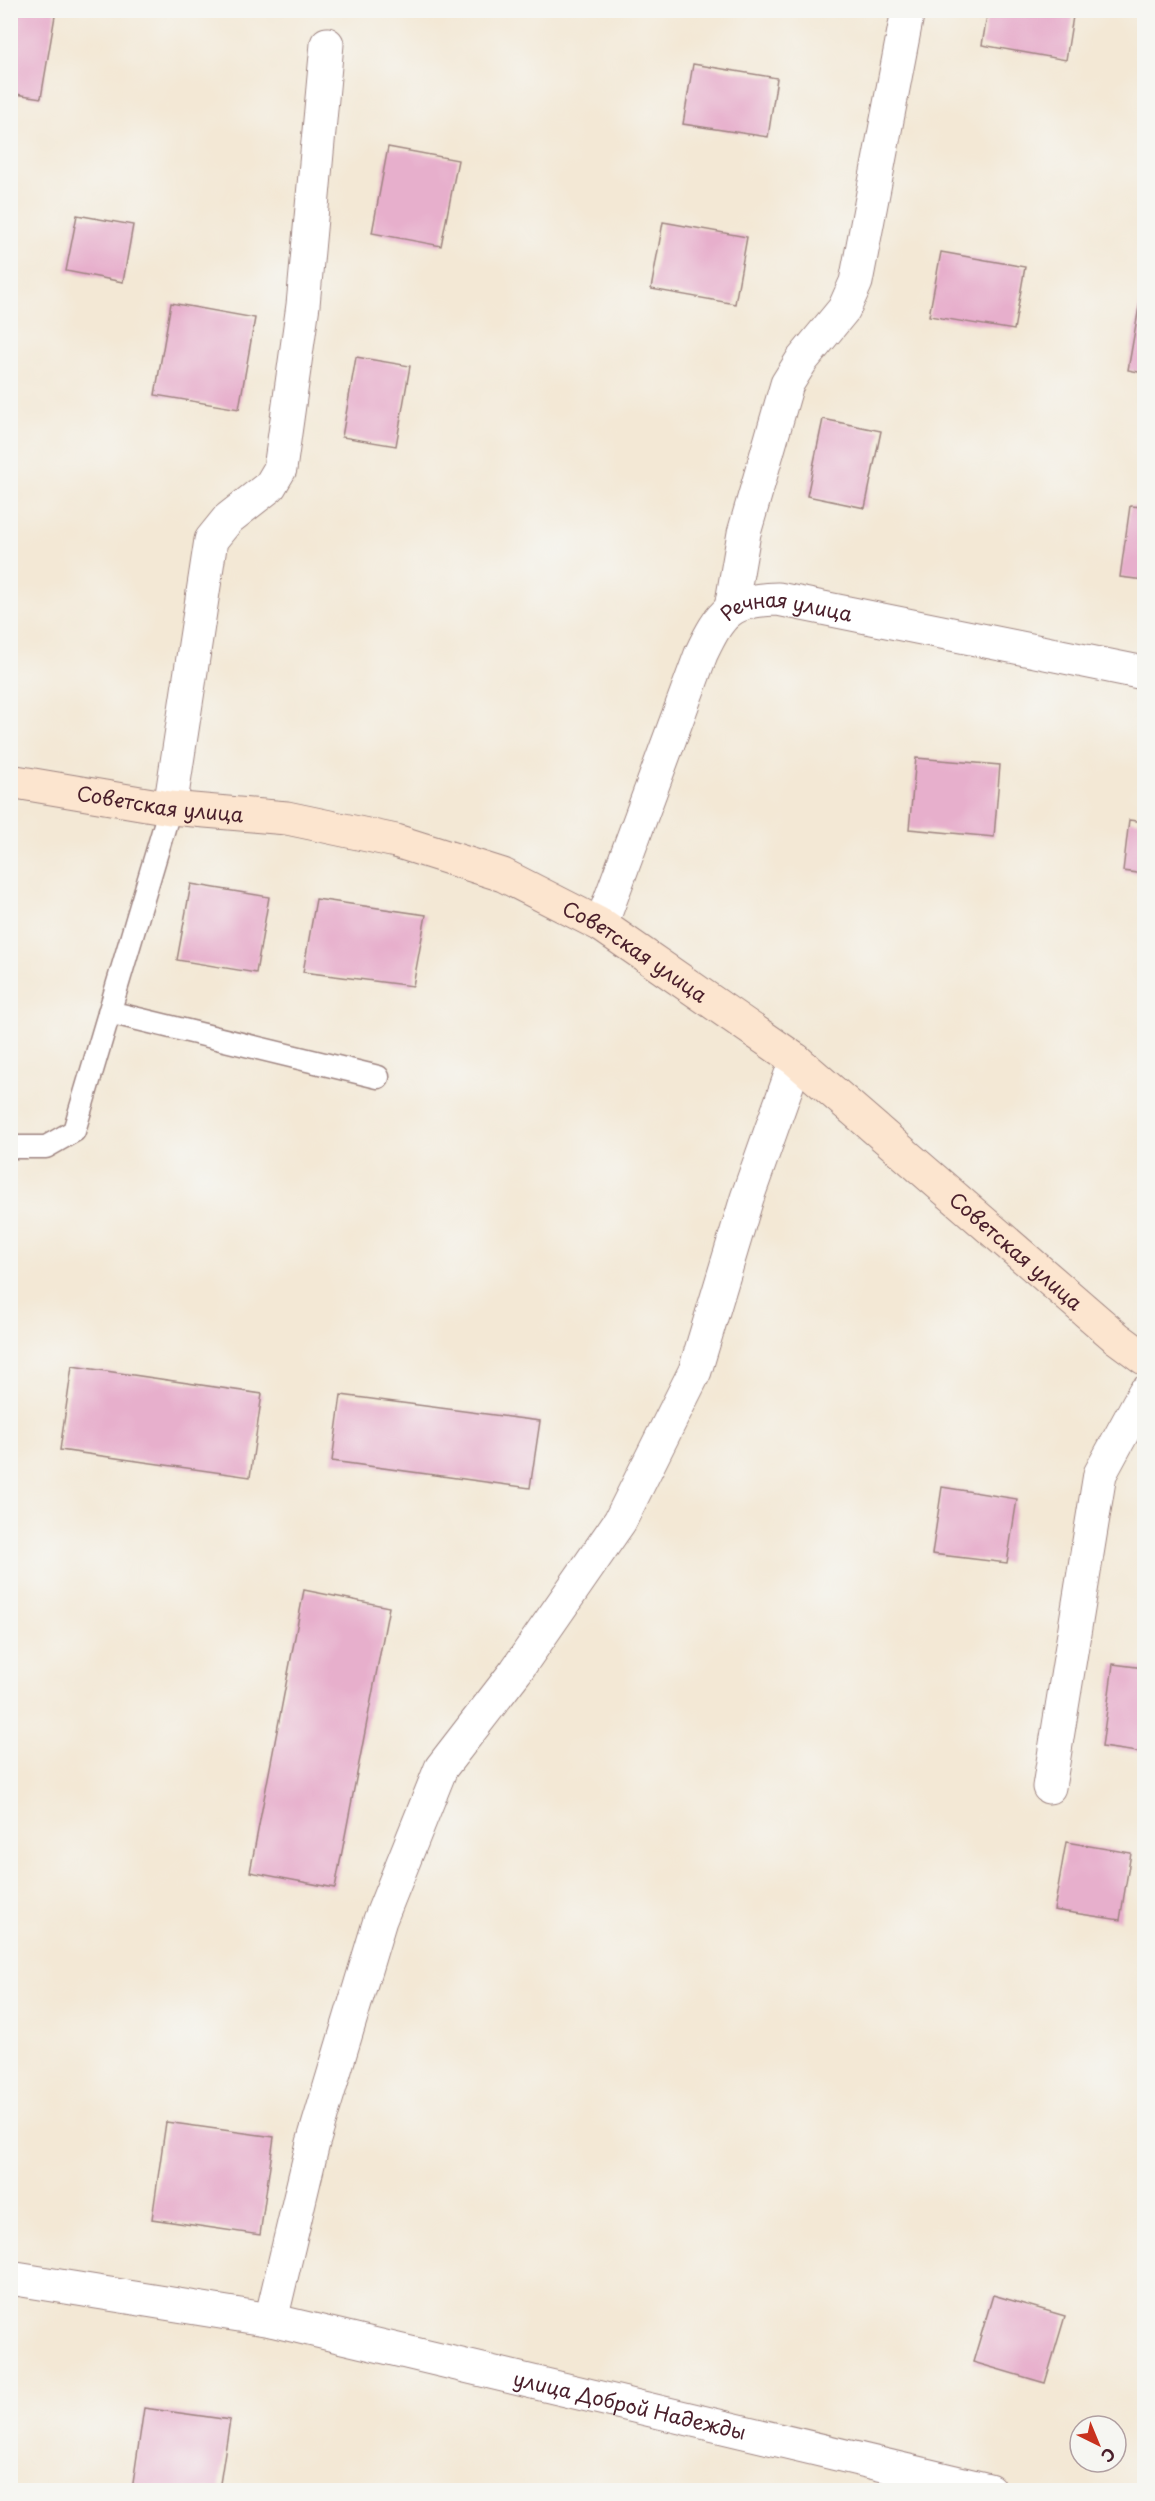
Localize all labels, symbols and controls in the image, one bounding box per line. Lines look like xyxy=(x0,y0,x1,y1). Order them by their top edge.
street label: Речная улица xyxy=(713,584,856,629)
street label: Советская улица xyxy=(75,778,245,829)
street label: Советская улица xyxy=(557,893,714,1010)
street label: Советская улица xyxy=(943,1184,1090,1317)
street label: улица Доброй Надежды xyxy=(510,2363,749,2447)
north arrow xyxy=(1068,2414,1128,2474)
text: С xyxy=(1096,2443,1122,2469)

